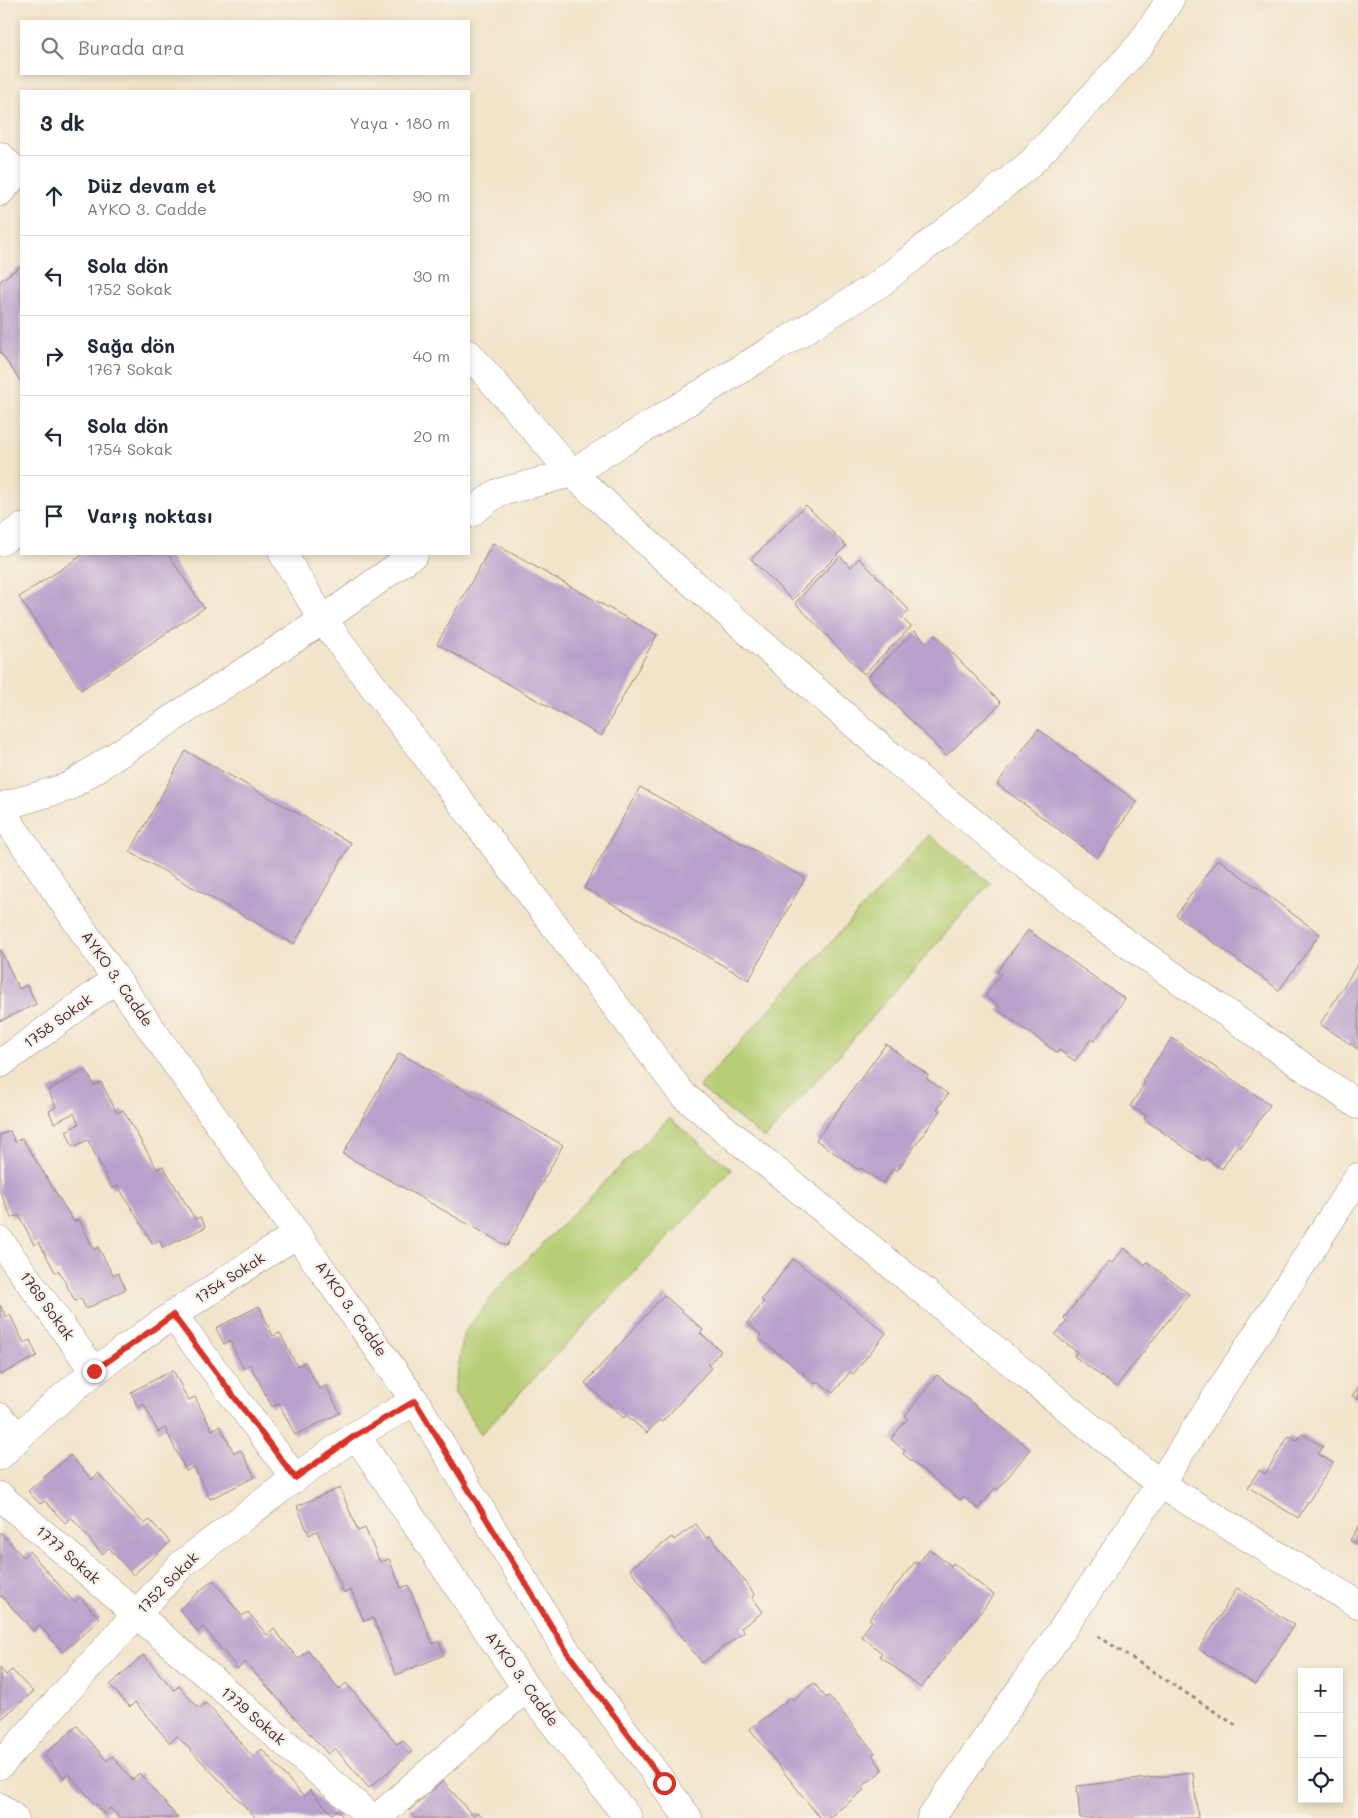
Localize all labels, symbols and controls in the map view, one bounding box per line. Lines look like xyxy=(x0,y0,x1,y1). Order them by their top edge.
search box xyxy=(20,20,470,75)
icon: search xyxy=(38,34,66,62)
text: Burada ara xyxy=(78,35,185,60)
text: 3 dk xyxy=(40,109,85,136)
text: Yaya · 180 m xyxy=(349,112,450,133)
text: Düz devam et xyxy=(87,173,216,198)
icon: ahead xyxy=(40,182,68,210)
text: 90 m xyxy=(413,185,450,206)
text: AYKO 3. Cadde xyxy=(87,198,207,219)
text: Sola dön xyxy=(87,253,169,278)
icon: left xyxy=(40,262,68,290)
text: 30 m xyxy=(413,265,450,286)
text: 1752 Sokak xyxy=(87,278,172,299)
text: Sağa dön xyxy=(87,333,175,358)
icon: right xyxy=(40,342,68,370)
text: 40 m xyxy=(413,345,450,366)
text: 1767 Sokak xyxy=(87,358,172,379)
text: Sola dön xyxy=(87,413,169,438)
icon: left xyxy=(40,422,68,450)
text: 20 m xyxy=(413,425,450,446)
text: 1754 Sokak xyxy=(87,438,172,459)
icon: arrive xyxy=(40,502,68,530)
text: Varış noktası xyxy=(87,503,213,528)
street label: AYKO 3. Cadde xyxy=(77,927,158,1030)
street label: 1758 Sokak xyxy=(19,988,96,1052)
street label: 1754 Sokak xyxy=(190,1247,268,1307)
street label: AYKO 3. Cadde xyxy=(311,1257,392,1360)
street label: 1769 Sokak xyxy=(16,1267,80,1344)
route end xyxy=(83,1360,106,1383)
street label: 1777 Sokak xyxy=(32,1521,105,1588)
street label: 1752 Sokak xyxy=(132,1547,203,1617)
street label: AYKO 3. Cadde xyxy=(482,1627,564,1730)
map controls xyxy=(1298,1668,1343,1803)
button: + xyxy=(1298,1668,1343,1713)
street label: 1779 Sokak xyxy=(217,1682,290,1749)
button: − xyxy=(1298,1713,1343,1758)
button: locate xyxy=(1298,1758,1343,1803)
route start xyxy=(653,1772,676,1795)

